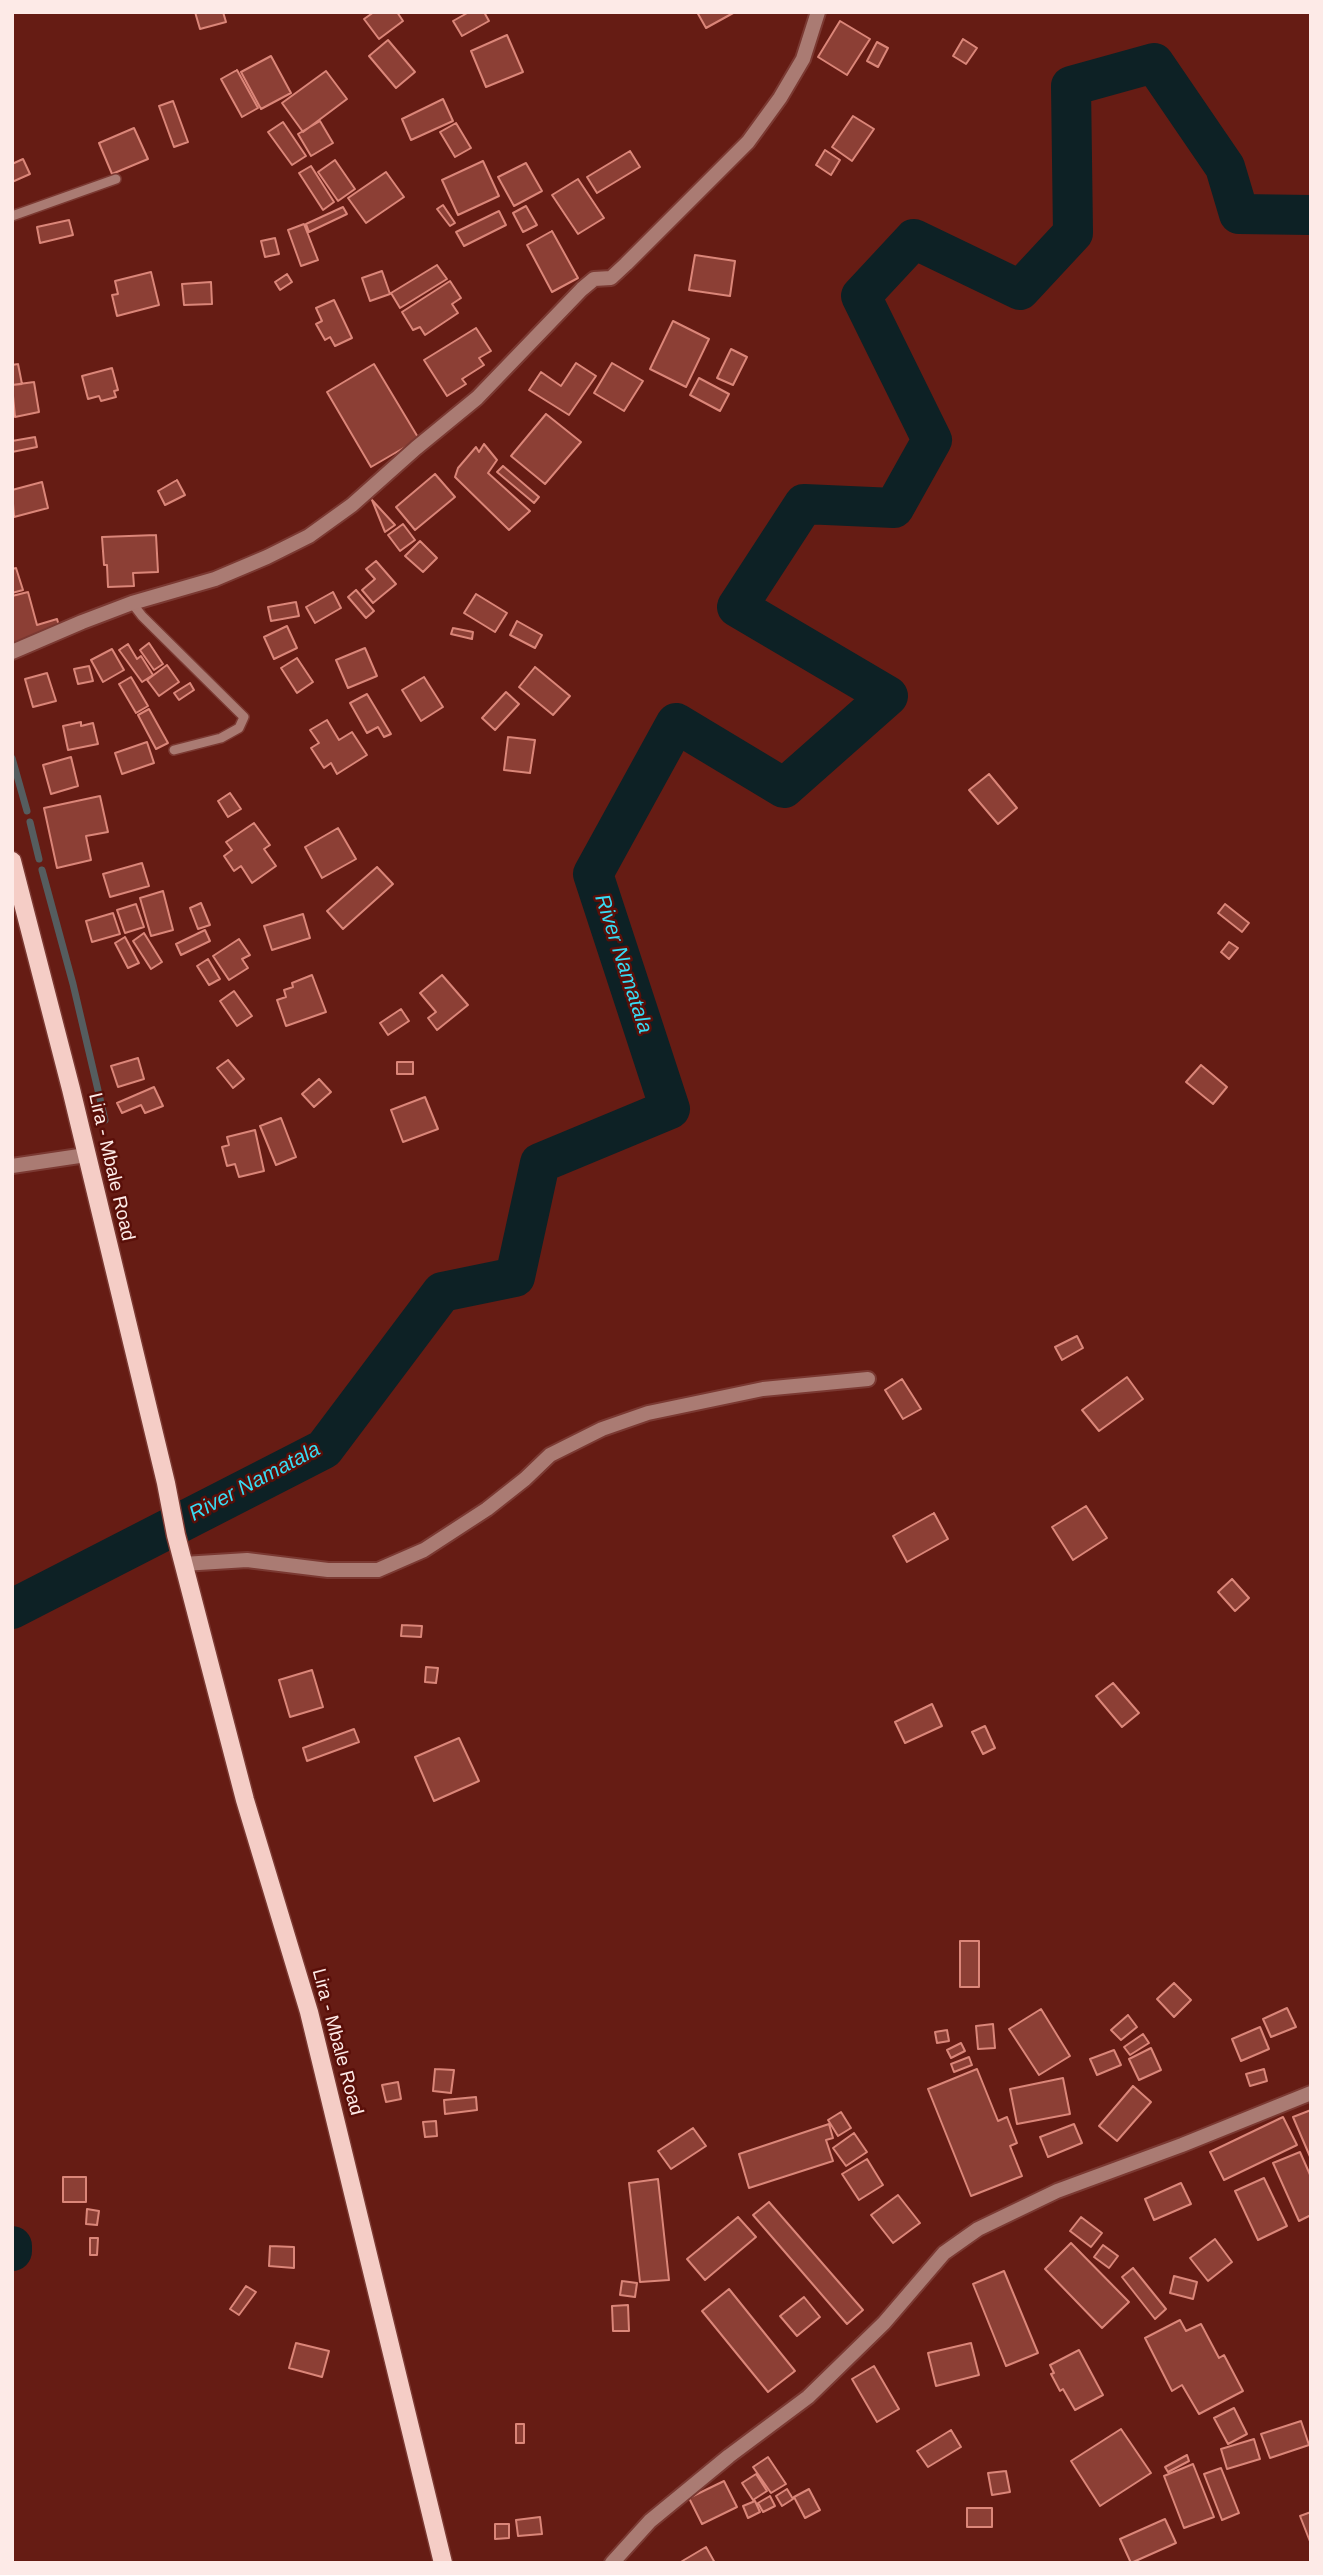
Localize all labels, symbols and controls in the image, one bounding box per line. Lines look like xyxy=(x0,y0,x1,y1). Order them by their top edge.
water label: River Namatala xyxy=(589,891,657,1037)
street label: Lira - Mbale Road xyxy=(83,1091,139,1243)
water label: River Namatala xyxy=(185,1437,325,1527)
street label: Lira - Mbale Road xyxy=(306,1966,368,2118)

